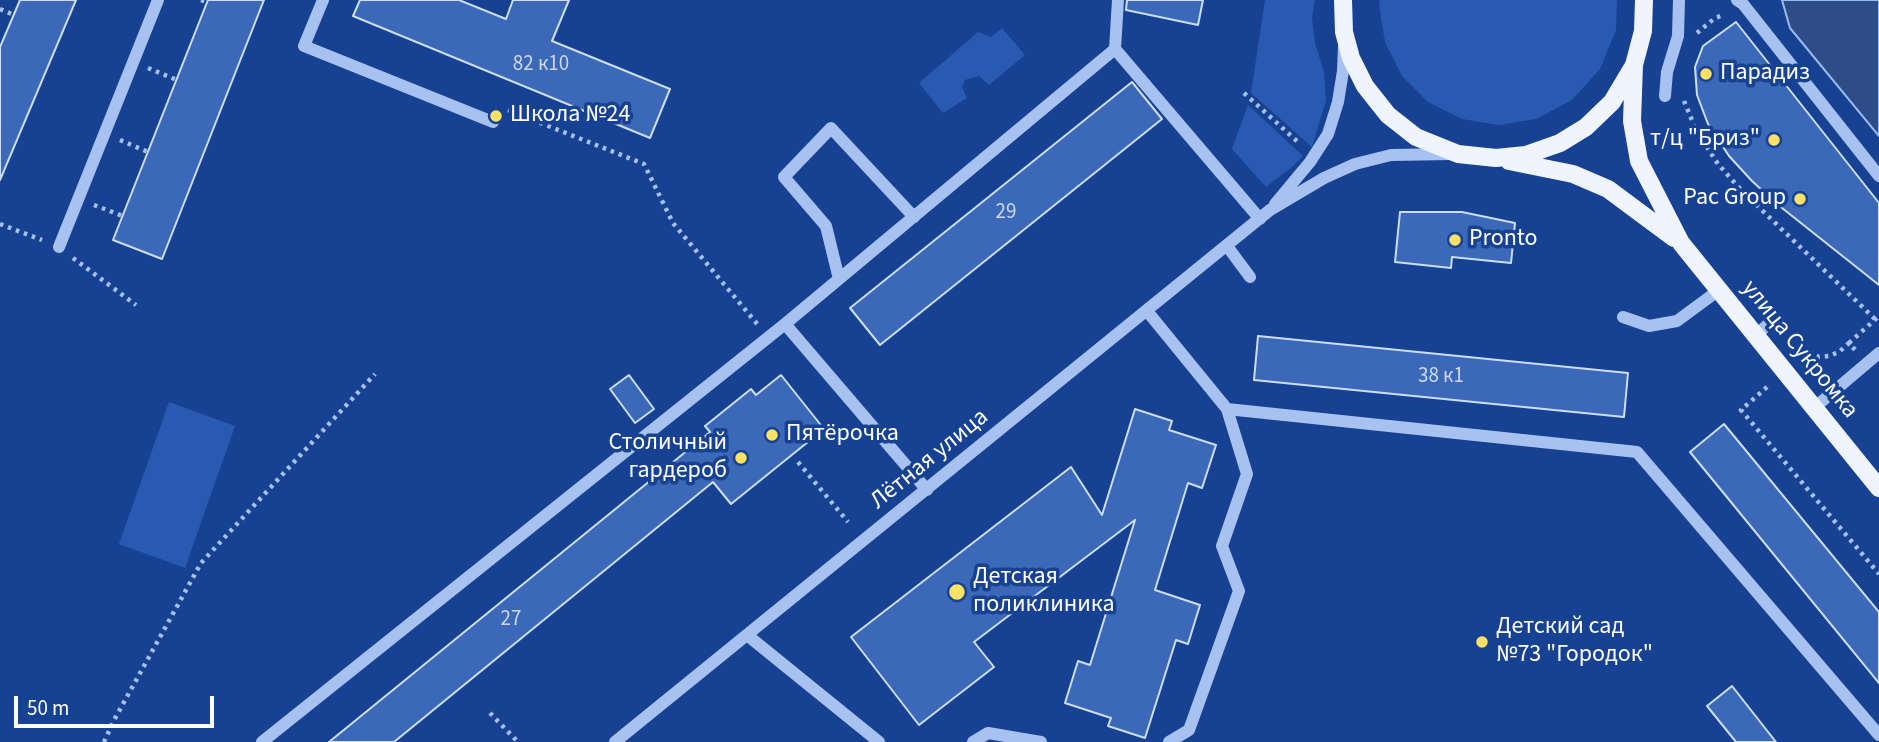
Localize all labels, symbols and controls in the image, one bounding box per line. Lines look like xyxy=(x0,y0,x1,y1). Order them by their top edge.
house number: 82 к10 xyxy=(513,52,569,78)
place label: Парадиз xyxy=(1720,60,1810,88)
marker: Парадиз xyxy=(1698,66,1714,82)
place label: Школа №24 xyxy=(510,102,630,130)
marker: Школа №24 xyxy=(488,108,504,124)
place label: т/ц "Бриз" xyxy=(1650,126,1760,154)
marker: т/ц "Бриз" xyxy=(1766,132,1782,148)
place label: Pac Group xyxy=(1683,185,1786,213)
marker: Pac Group xyxy=(1792,191,1808,207)
house number: 29 xyxy=(996,200,1016,226)
place label: Pronto xyxy=(1469,226,1538,254)
marker: Pronto xyxy=(1447,232,1463,248)
street label: улица Сукромка xyxy=(1734,275,1864,425)
house number: 38 к1 xyxy=(1418,364,1464,390)
street label: Лётная улица xyxy=(865,404,995,516)
place label: Пятёрочка xyxy=(786,421,899,449)
marker: Пятёрочка xyxy=(764,427,780,443)
place label: Столичный гардероб xyxy=(608,430,727,486)
marker: Столичный гардероб xyxy=(733,450,749,466)
place label: Детская поликлиника xyxy=(973,564,1115,620)
marker: Детская поликлиника xyxy=(947,582,967,602)
house number: 27 xyxy=(501,607,521,633)
place label: Детский сад №73 "Городок" xyxy=(1496,614,1653,670)
marker: Детский сад №73 "Городок" xyxy=(1474,634,1490,650)
scale bar xyxy=(18,682,217,726)
text: 50 m xyxy=(27,693,69,723)

